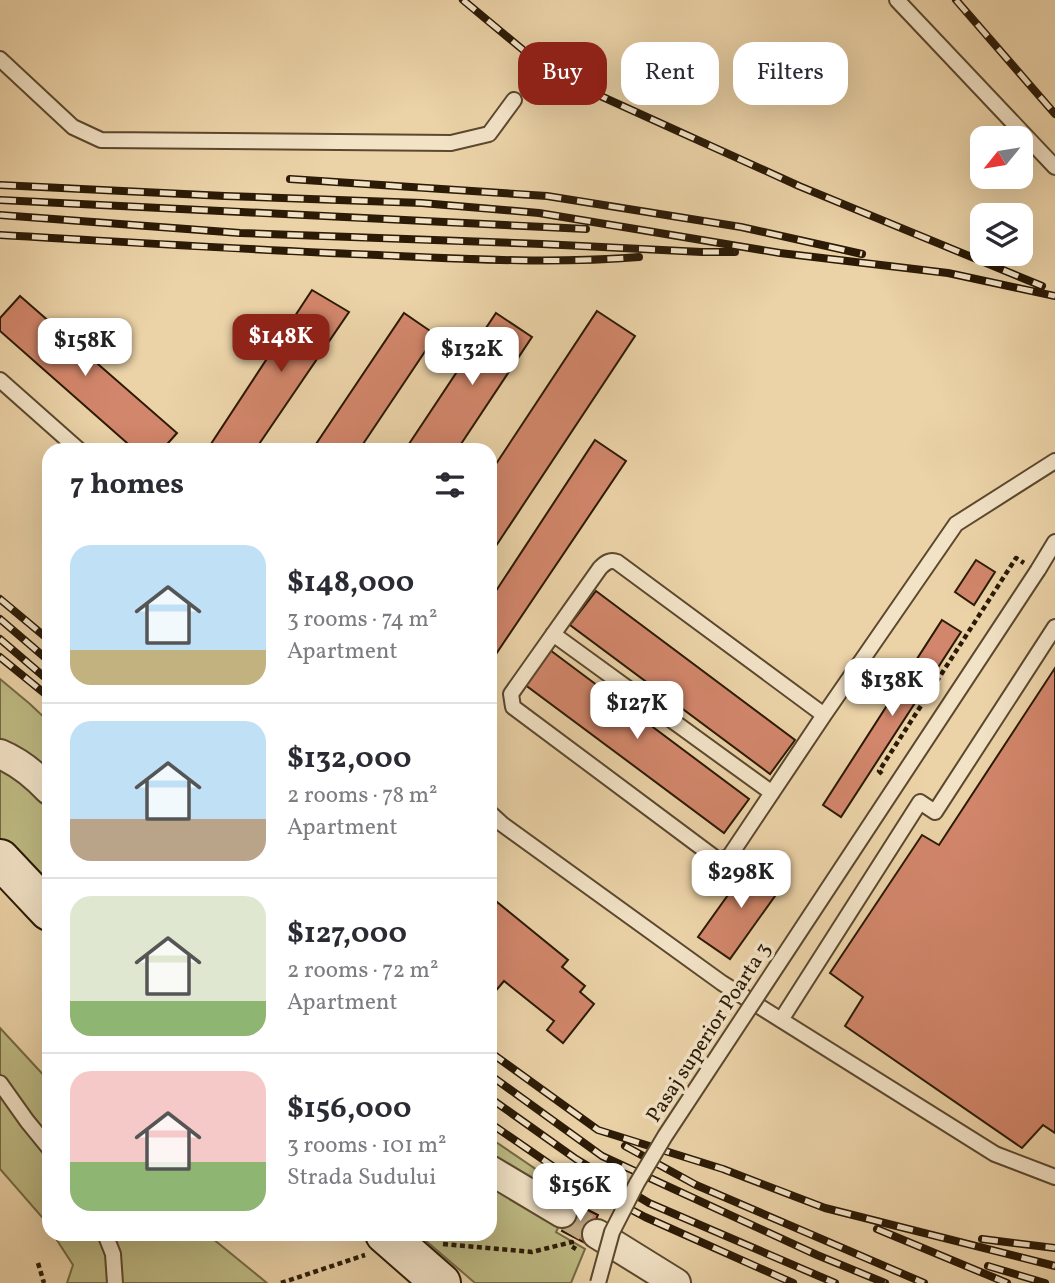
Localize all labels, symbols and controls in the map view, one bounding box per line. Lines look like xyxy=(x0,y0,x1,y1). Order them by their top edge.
chip: Buy xyxy=(518,42,607,105)
chip: Rent xyxy=(621,42,719,105)
chip: Filters xyxy=(733,42,848,105)
north arrow xyxy=(970,126,1032,189)
map controls xyxy=(970,126,1033,266)
button: layers xyxy=(970,203,1033,266)
pin: $148K xyxy=(232,314,330,374)
pin: $158K xyxy=(36,318,134,378)
text: $148K xyxy=(249,321,314,353)
text: $158K xyxy=(54,325,116,357)
pin: $132K xyxy=(423,328,521,387)
text: $132K xyxy=(441,334,503,366)
text: 7 homes xyxy=(70,464,184,506)
icon: filters xyxy=(431,466,469,504)
text: $148,000 xyxy=(287,562,414,604)
icon: home xyxy=(126,573,210,657)
text: 3 rooms · 74 m² xyxy=(287,604,437,636)
text: Apartment xyxy=(287,636,398,668)
pin: $138K xyxy=(843,658,941,718)
text: $138K xyxy=(861,665,924,697)
pin: $127K xyxy=(588,682,686,741)
text: $127K xyxy=(606,688,668,720)
text: $132,000 xyxy=(287,738,411,780)
icon: home xyxy=(126,749,210,833)
text: 2 rooms · 78 m² xyxy=(287,780,438,812)
text: Apartment xyxy=(287,812,398,844)
pin: $298K xyxy=(692,850,790,910)
text: $298K xyxy=(708,857,774,889)
text: $127,000 xyxy=(287,913,407,955)
icon: home xyxy=(126,924,210,1008)
street label: Pasaj superior Poarta 3 xyxy=(640,937,778,1129)
text: 2 rooms · 72 m² xyxy=(287,955,438,987)
text: Apartment xyxy=(287,987,398,1019)
text: $156,000 xyxy=(287,1088,411,1130)
icon: home xyxy=(126,1099,210,1183)
text: 3 rooms · 101 m² xyxy=(287,1130,447,1162)
text: Strada Sudului xyxy=(287,1162,436,1194)
pin: $156K xyxy=(531,1164,629,1223)
text: $156K xyxy=(549,1170,611,1202)

